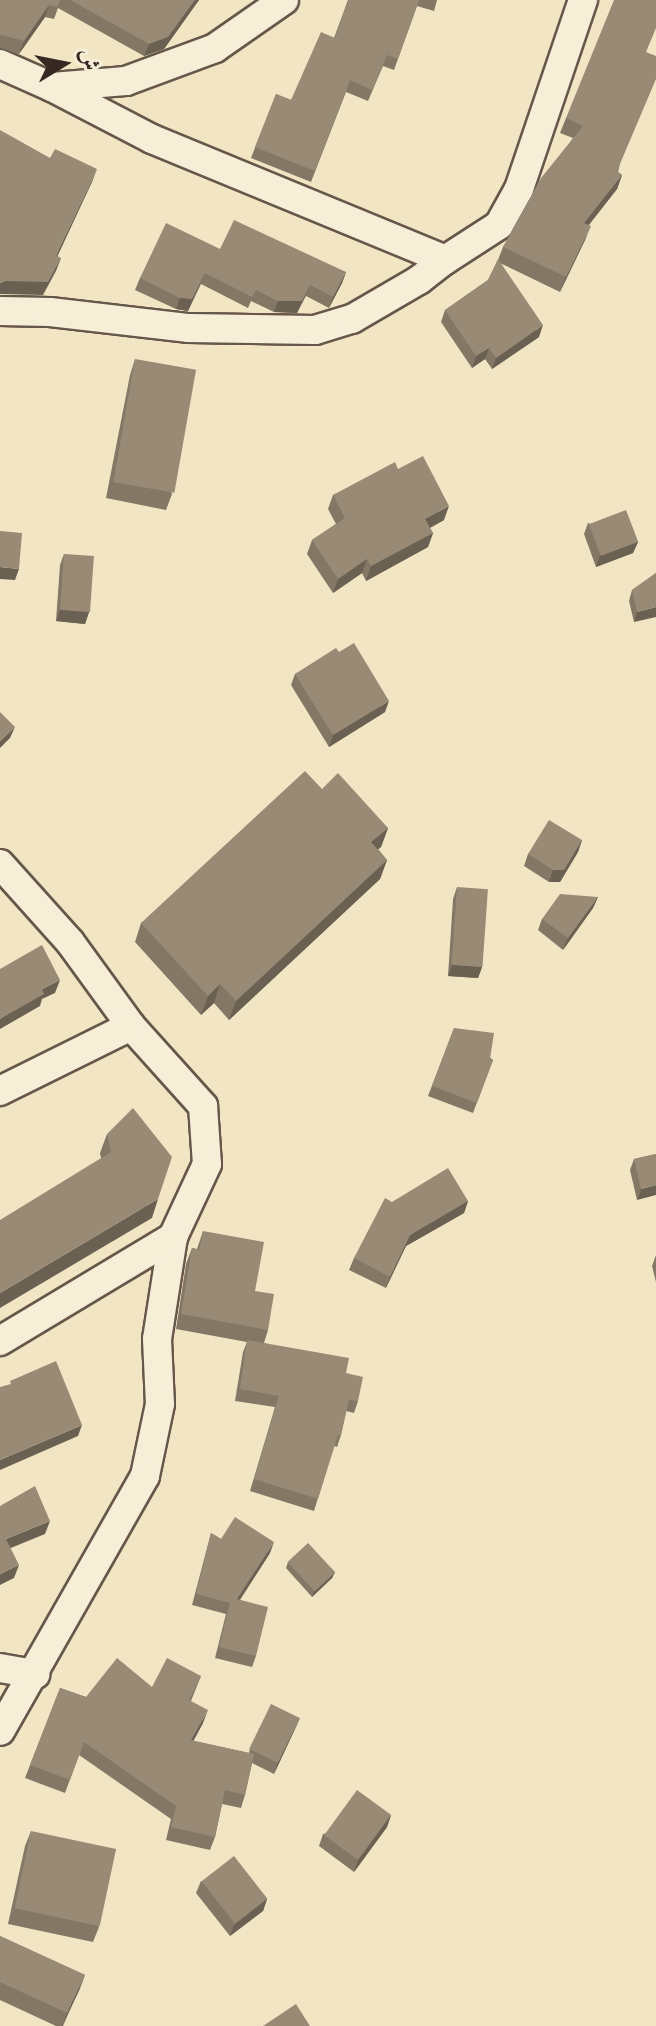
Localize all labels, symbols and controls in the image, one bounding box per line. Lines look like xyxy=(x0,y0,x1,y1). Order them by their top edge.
north arrow xyxy=(24,24,104,104)
text: ش xyxy=(71,46,105,73)

